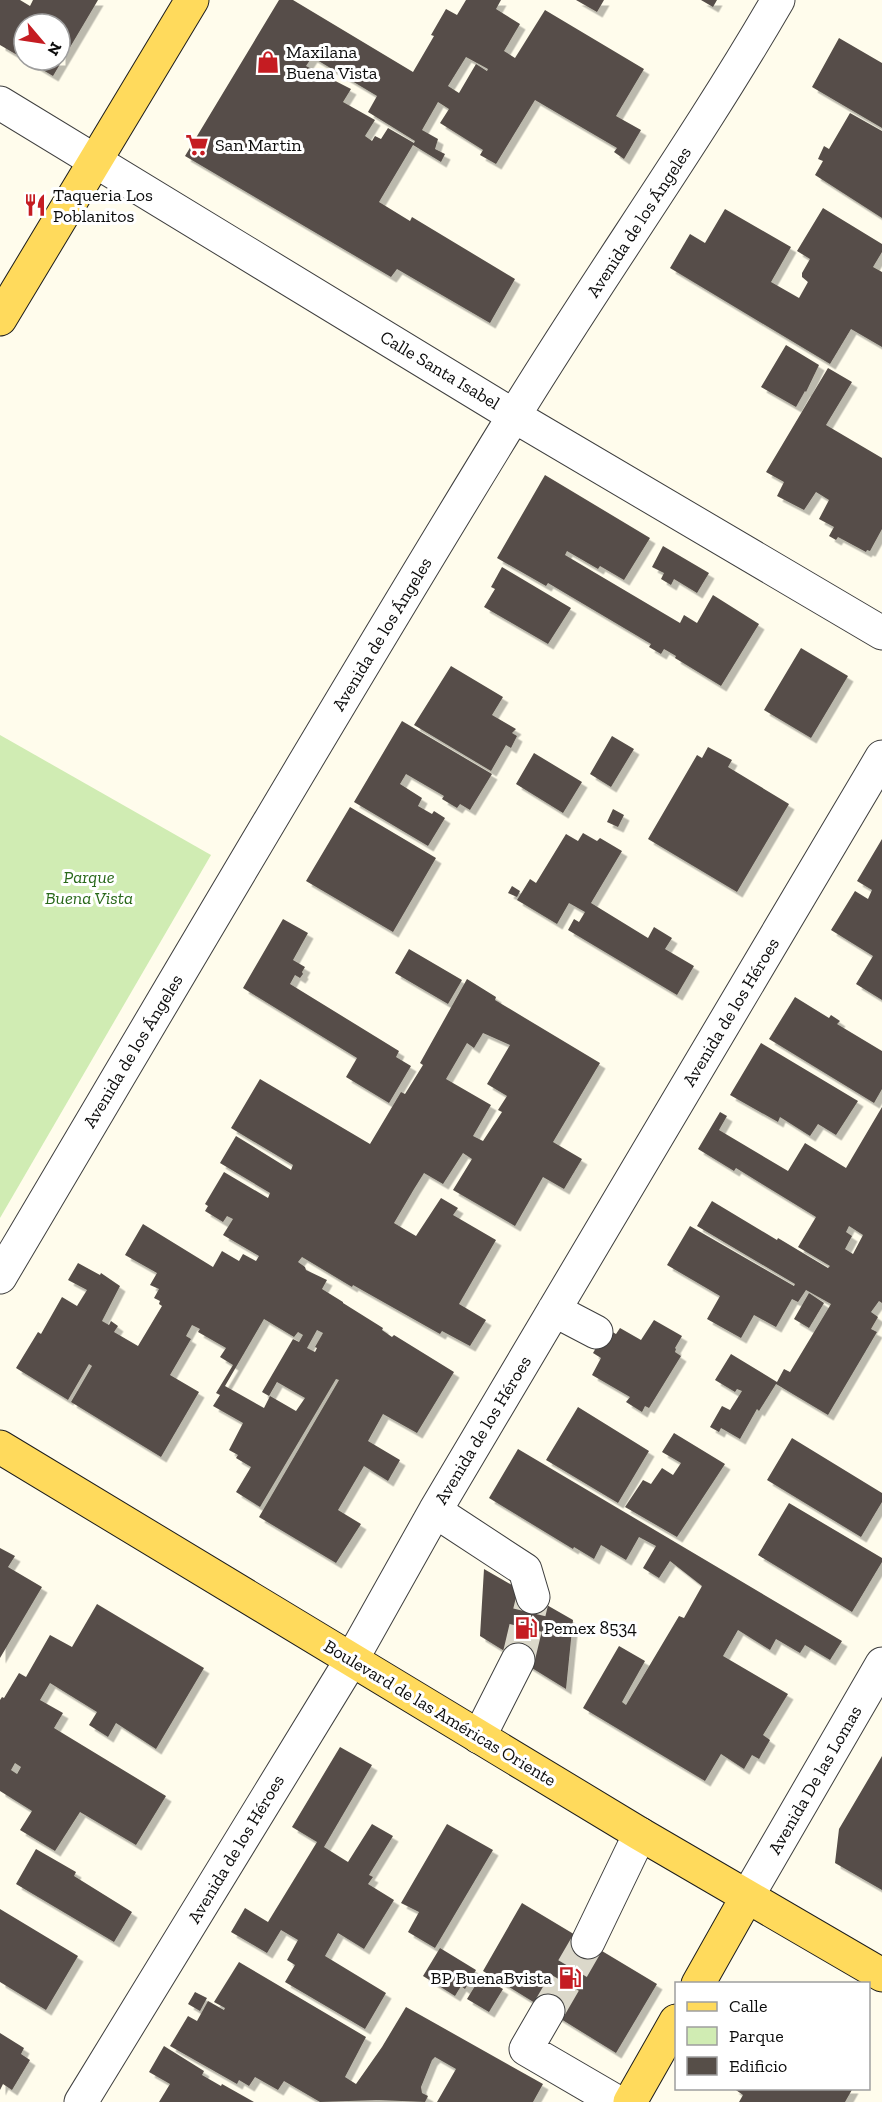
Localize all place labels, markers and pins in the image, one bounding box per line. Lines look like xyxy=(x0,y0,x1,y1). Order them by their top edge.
place label: Maxilana Buena Vista xyxy=(286,41,378,84)
shop icon: Maxilana Buena Vista xyxy=(255,49,281,75)
supermarket icon: San Martin xyxy=(184,132,210,158)
place label: San Martin xyxy=(215,134,302,156)
place label: Taqueria Los Poblanitos xyxy=(53,184,153,227)
restaurant icon: Taqueria Los Poblanitos xyxy=(22,192,48,218)
fuel station icon: Pemex 8534 xyxy=(513,1615,539,1641)
place label: Pemex 8534 xyxy=(544,1617,637,1639)
fuel station icon: BP BuenaBvista xyxy=(557,1965,583,1991)
place label: BP BuenaBvista xyxy=(431,1967,552,1989)

